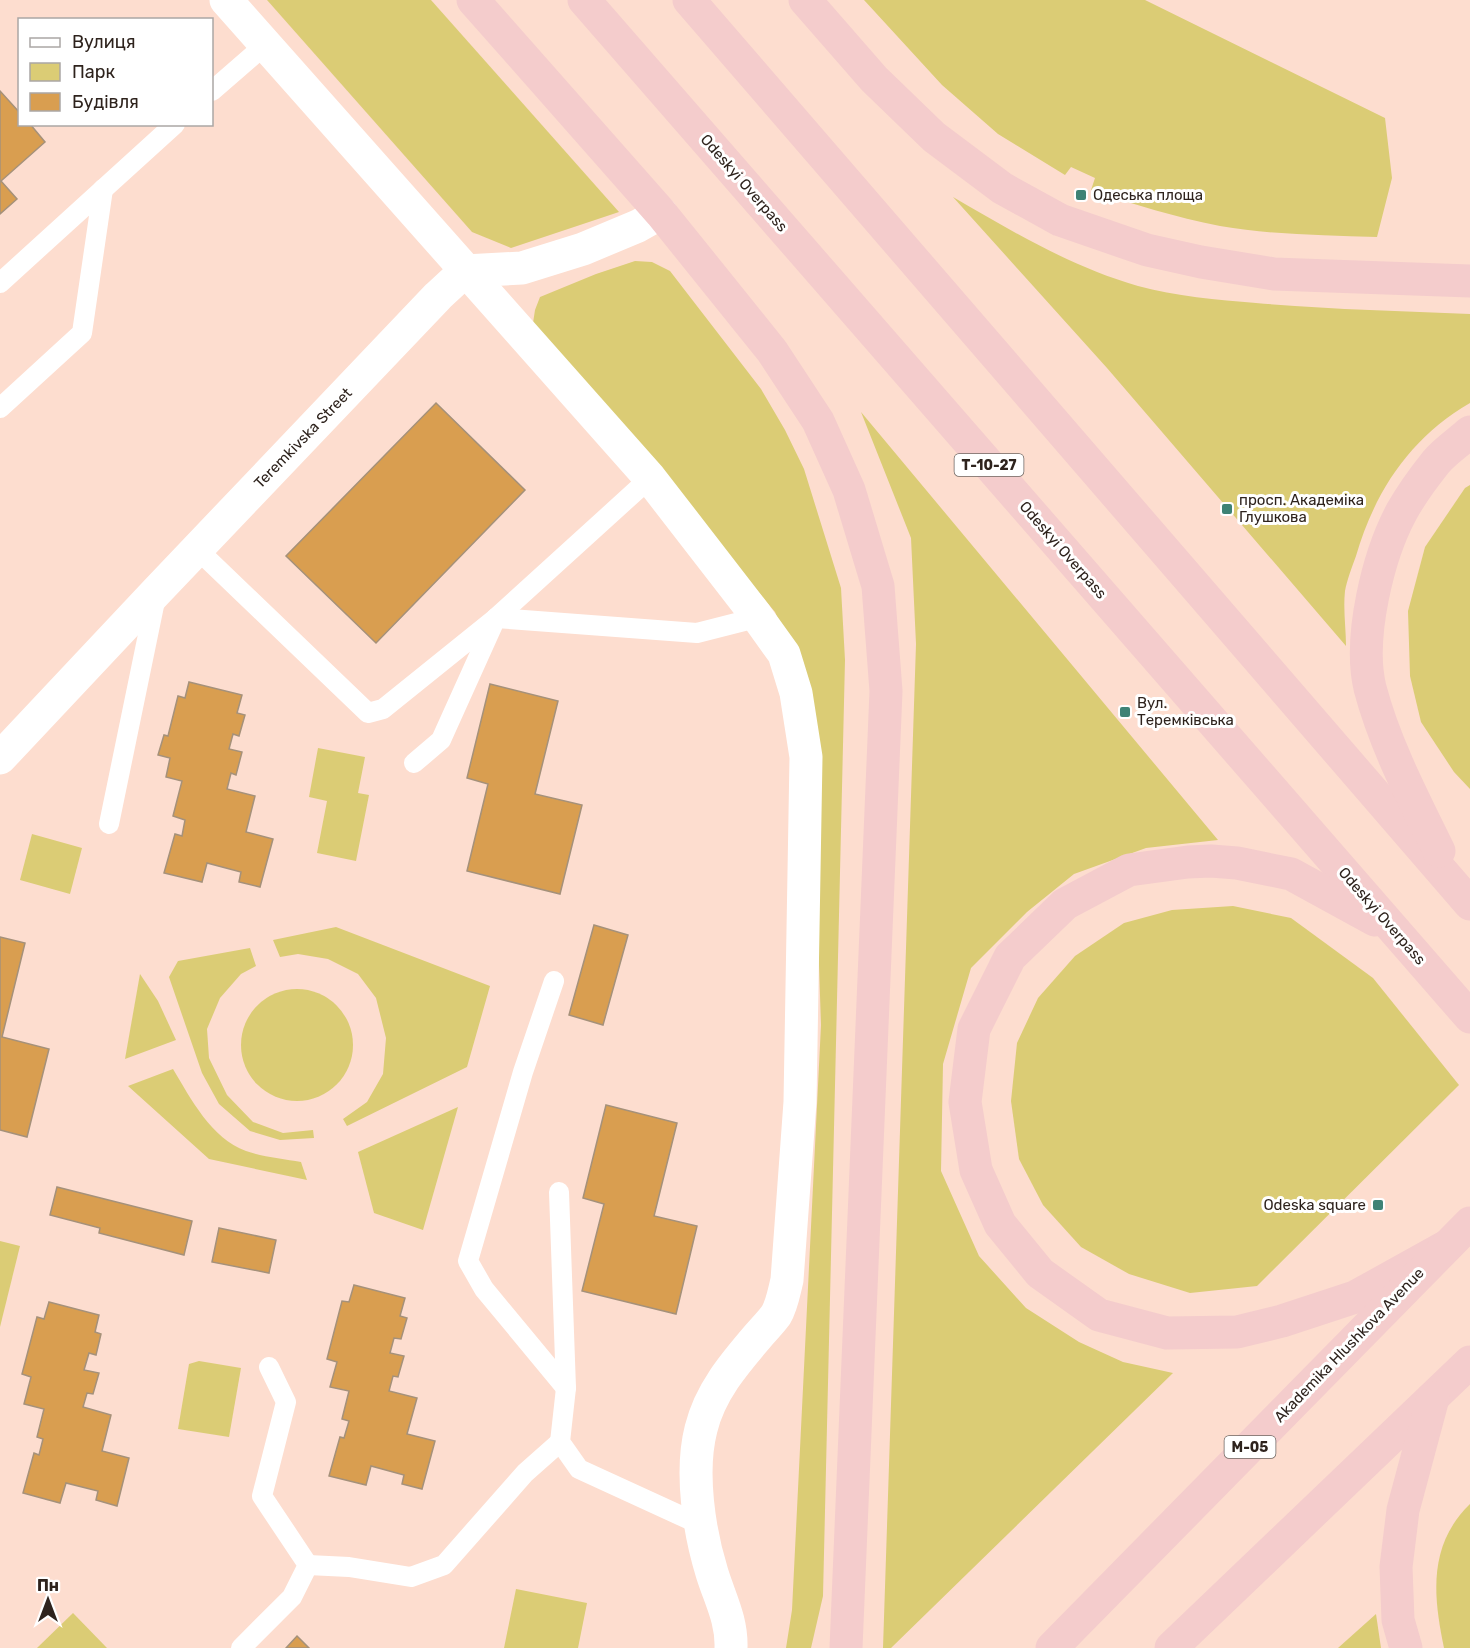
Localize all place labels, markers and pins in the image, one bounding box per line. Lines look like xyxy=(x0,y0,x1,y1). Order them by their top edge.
place label: Одеська площа xyxy=(1093,186,1203,204)
marker: Одеська площа xyxy=(1074,188,1088,202)
place label: просп. Академіка Глушкова xyxy=(1239,491,1364,526)
marker: просп. Академіка Глушкова xyxy=(1220,502,1234,516)
place label: Вул. Теремківська xyxy=(1137,694,1234,729)
marker: Вул. Теремківська xyxy=(1118,705,1132,719)
place label: Odeska square xyxy=(1263,1196,1366,1214)
marker: Odeska square xyxy=(1371,1198,1385,1212)

